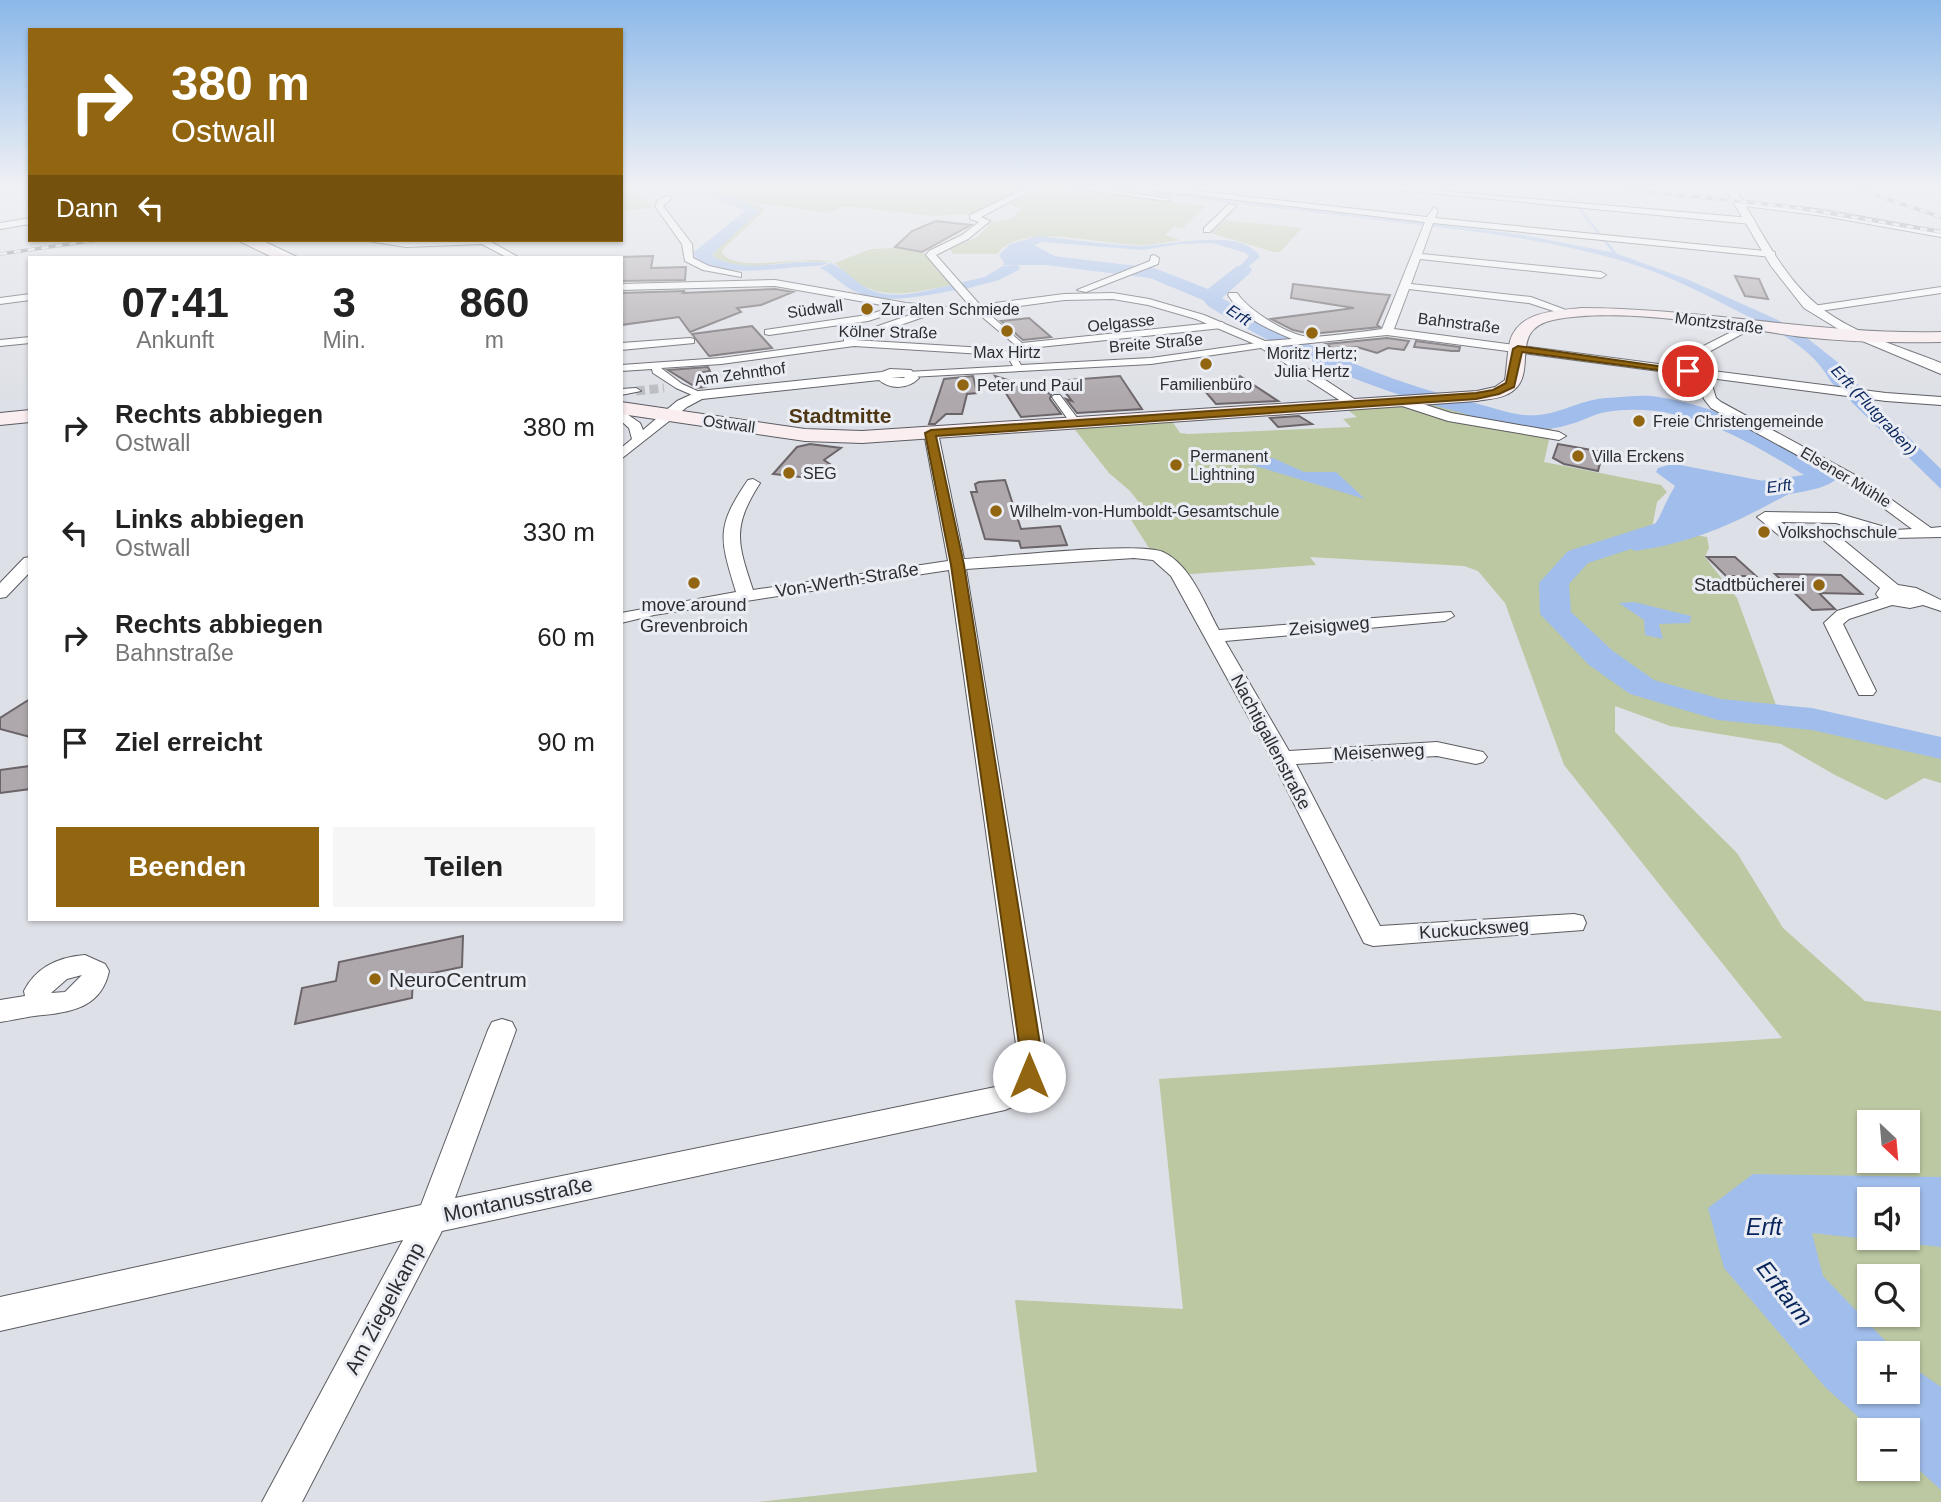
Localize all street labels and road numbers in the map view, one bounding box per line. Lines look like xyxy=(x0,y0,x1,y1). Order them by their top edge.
street label: Südwall xyxy=(786,297,844,321)
street label: Montzstraße xyxy=(1674,309,1764,337)
street label: Bahnstraße xyxy=(1417,310,1501,336)
street label: Oelgasse xyxy=(1086,311,1156,335)
street label: Kölner Straße xyxy=(838,323,938,341)
street label: Breite Straße xyxy=(1108,330,1204,356)
street label: Am Zehnthof xyxy=(693,359,787,389)
street label: Ostwall xyxy=(702,412,756,436)
street label: Elsener Mühle xyxy=(1798,443,1894,511)
street label: Von-Werth-Straße xyxy=(774,559,920,601)
street label: Zeisigweg xyxy=(1288,613,1370,639)
street label: Nachtigallenstraße xyxy=(1227,671,1315,813)
street label: Meisenweg xyxy=(1333,740,1425,764)
street label: Kuckucksweg xyxy=(1418,915,1530,943)
street label: Montanusstraße xyxy=(441,1172,595,1226)
street label: Am Ziegelkamp xyxy=(340,1238,428,1378)

